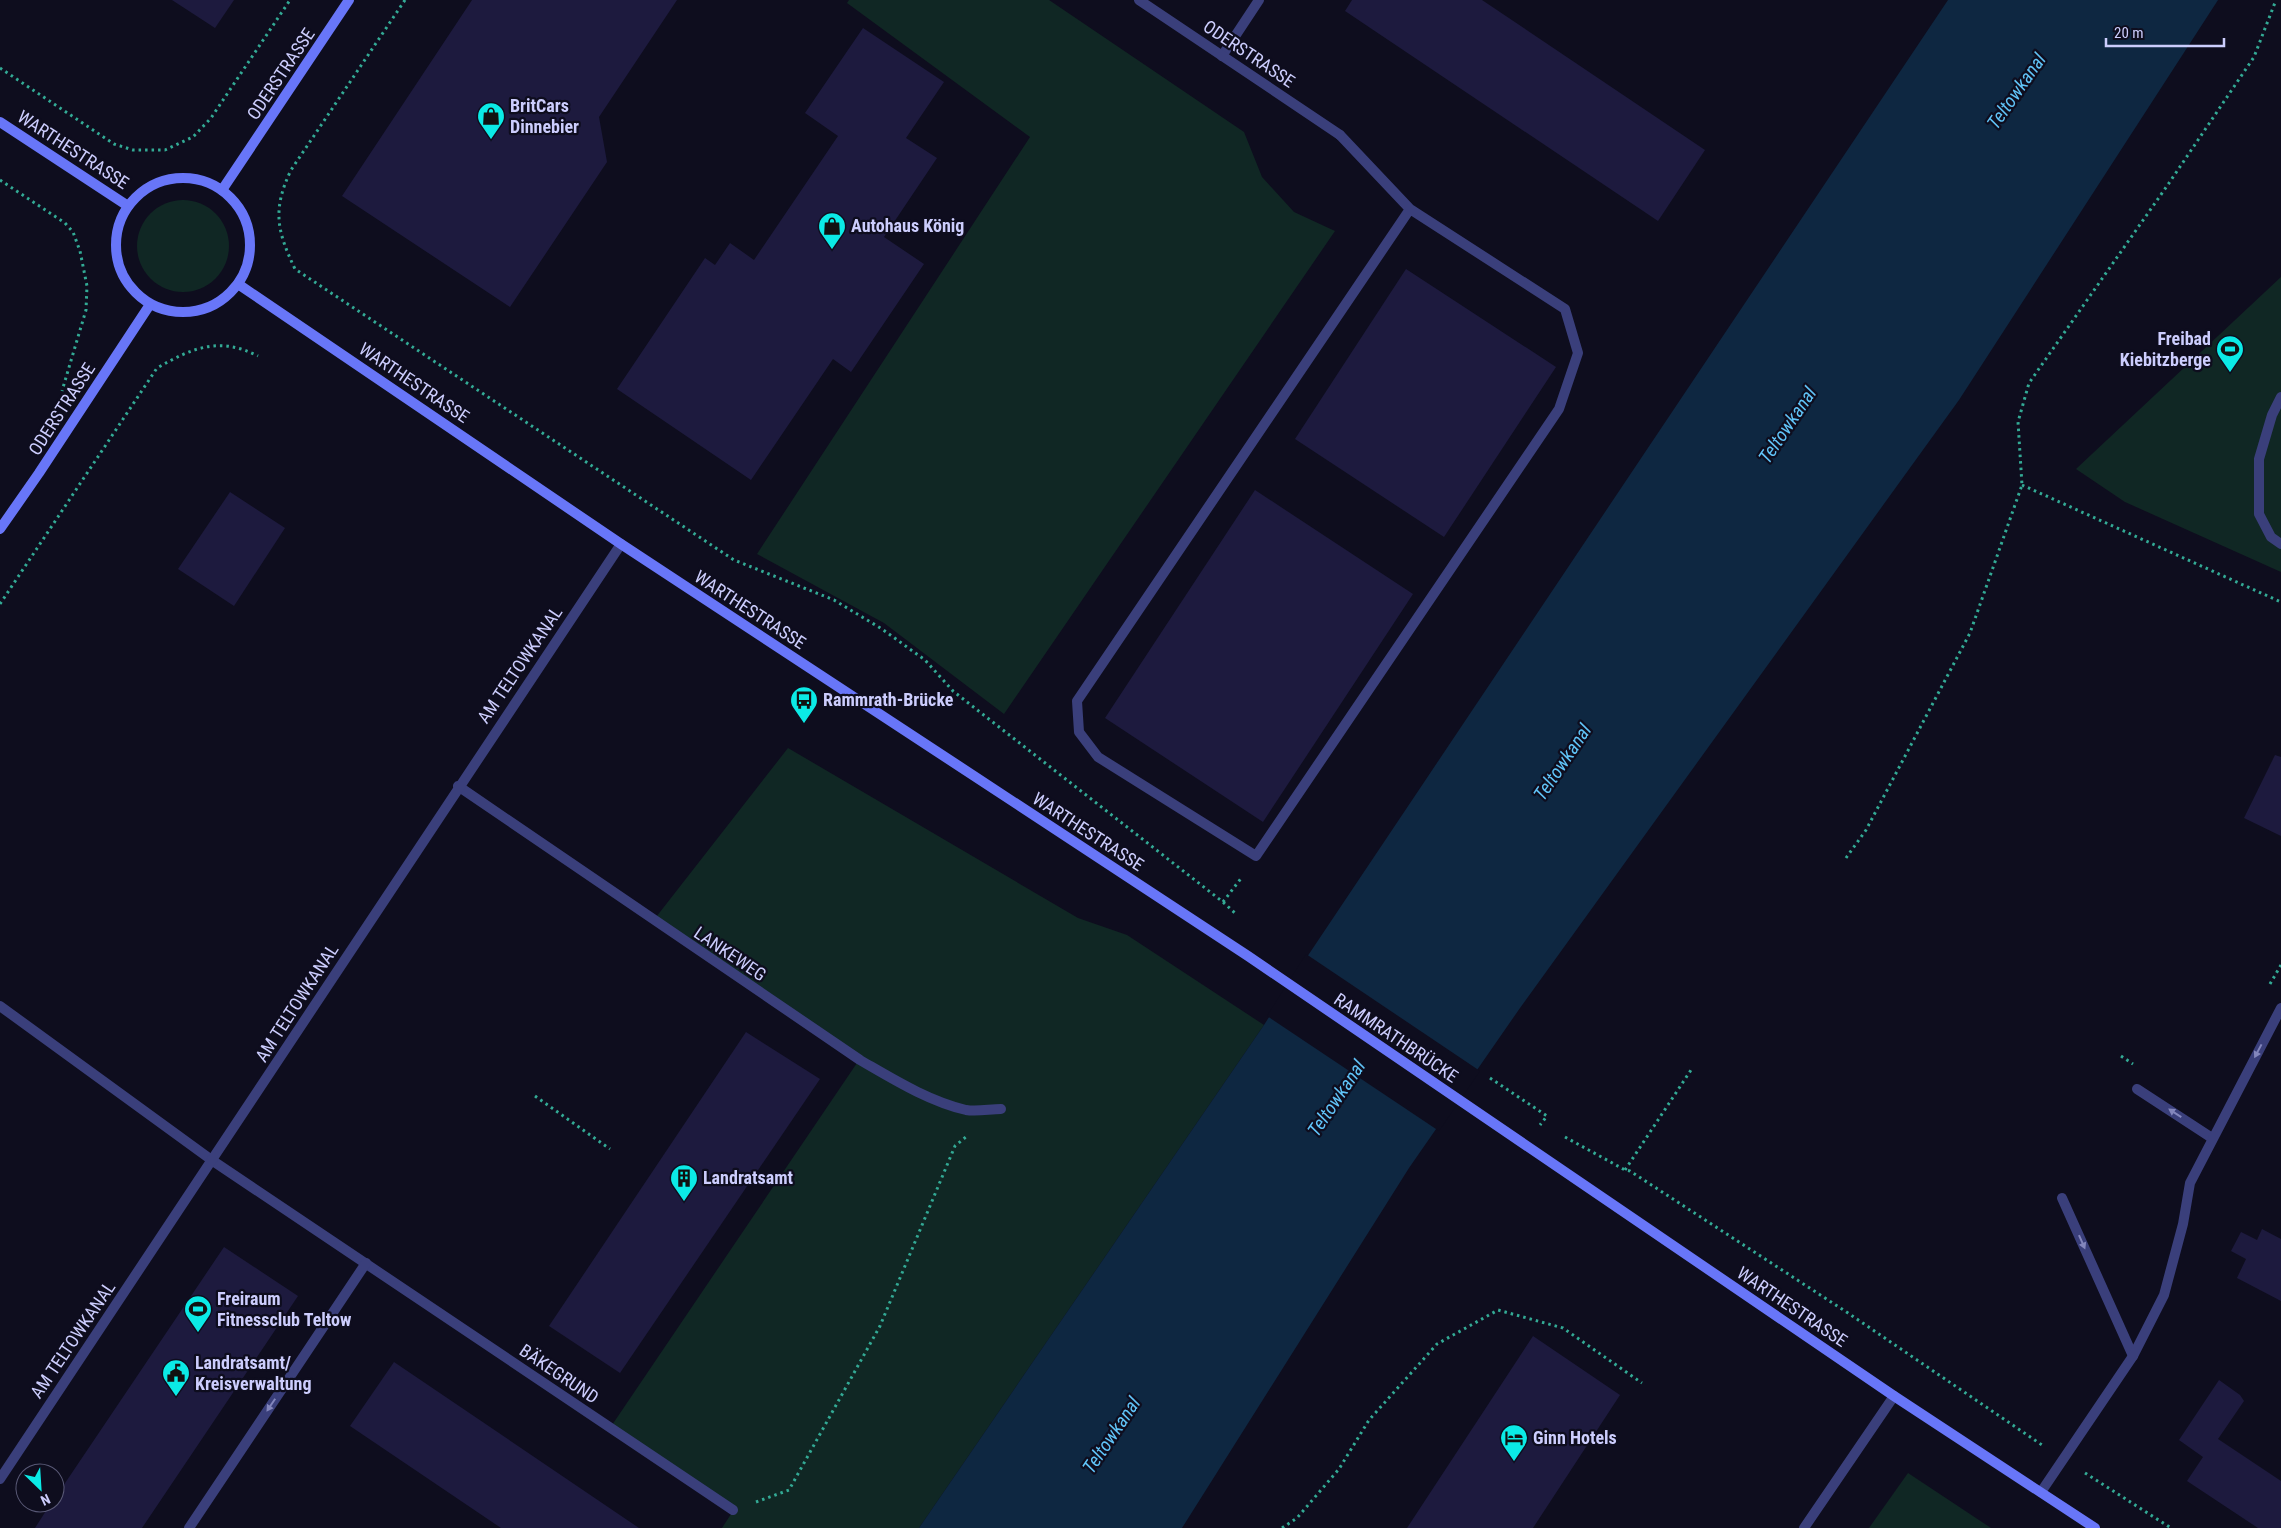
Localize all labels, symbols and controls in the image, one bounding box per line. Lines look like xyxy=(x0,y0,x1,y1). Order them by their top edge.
street label: ODERSTRASSE xyxy=(1200,15,1299,92)
scale bar xyxy=(2106,15,2224,47)
street label: ODERSTRASSE xyxy=(242,24,319,123)
text: 20 m xyxy=(2114,24,2144,42)
water label: Teltowkanal xyxy=(1982,48,2051,134)
place label: BritCars Dinnebier xyxy=(510,95,579,137)
shop icon: BritCars Dinnebier xyxy=(476,101,506,140)
street label: WARTHESTRASSE xyxy=(14,106,133,193)
shop icon: Autohaus König xyxy=(817,211,847,250)
place label: Autohaus König xyxy=(851,215,964,236)
place label: Freibad Kiebitzberge xyxy=(2120,328,2211,370)
sports icon: Freibad Kiebitzberge xyxy=(2215,334,2245,373)
street label: WARTHESTRASSE xyxy=(355,338,473,427)
street label: ODERSTRASSE xyxy=(24,359,99,459)
water label: Teltowkanal xyxy=(1754,382,1822,468)
street label: WARTHESTRASSE xyxy=(691,566,810,653)
street label: AM TELTOWKANAL xyxy=(473,602,567,727)
bus stop icon: Rammrath-Brücke xyxy=(789,685,819,724)
place label: Rammrath-Brücke xyxy=(823,689,954,710)
water label: Teltowkanal xyxy=(1529,719,1597,805)
street label: WARTHESTRASSE xyxy=(1029,788,1148,875)
street label: LANKEWEG xyxy=(690,922,770,985)
street label: AM TELTOWKANAL xyxy=(251,939,343,1066)
street label: RAMMRATHBRÜCKE xyxy=(1330,988,1462,1087)
one-way arrow xyxy=(2254,1043,2262,1058)
water label: Teltowkanal xyxy=(1303,1055,1371,1141)
one-way arrow xyxy=(2168,1108,2181,1118)
building icon: Landratsamt xyxy=(669,1163,699,1202)
place label: Landratsamt xyxy=(703,1167,794,1188)
one-way arrow xyxy=(2079,1235,2087,1249)
street label: WARTHESTRASSE xyxy=(1733,1262,1851,1351)
street label: AM TELTOWKANAL xyxy=(26,1277,120,1402)
place label: Freiraum Fitnessclub Teltow xyxy=(217,1288,352,1330)
sports icon: Freiraum Fitnessclub Teltow xyxy=(183,1294,213,1333)
street label: BÄKEGRUND xyxy=(516,1340,603,1408)
place label: Landratsamt/ Kreisverwaltung xyxy=(195,1352,311,1394)
public building icon: Landratsamt/ Kreisverwaltung xyxy=(161,1358,191,1397)
water label: Teltowkanal xyxy=(1078,1392,1146,1478)
one-way arrow xyxy=(266,1398,276,1412)
hotel icon: Ginn Hotels xyxy=(1499,1423,1529,1462)
place label: Ginn Hotels xyxy=(1533,1427,1617,1448)
north arrow xyxy=(15,1463,65,1513)
text: N xyxy=(38,1491,53,1509)

